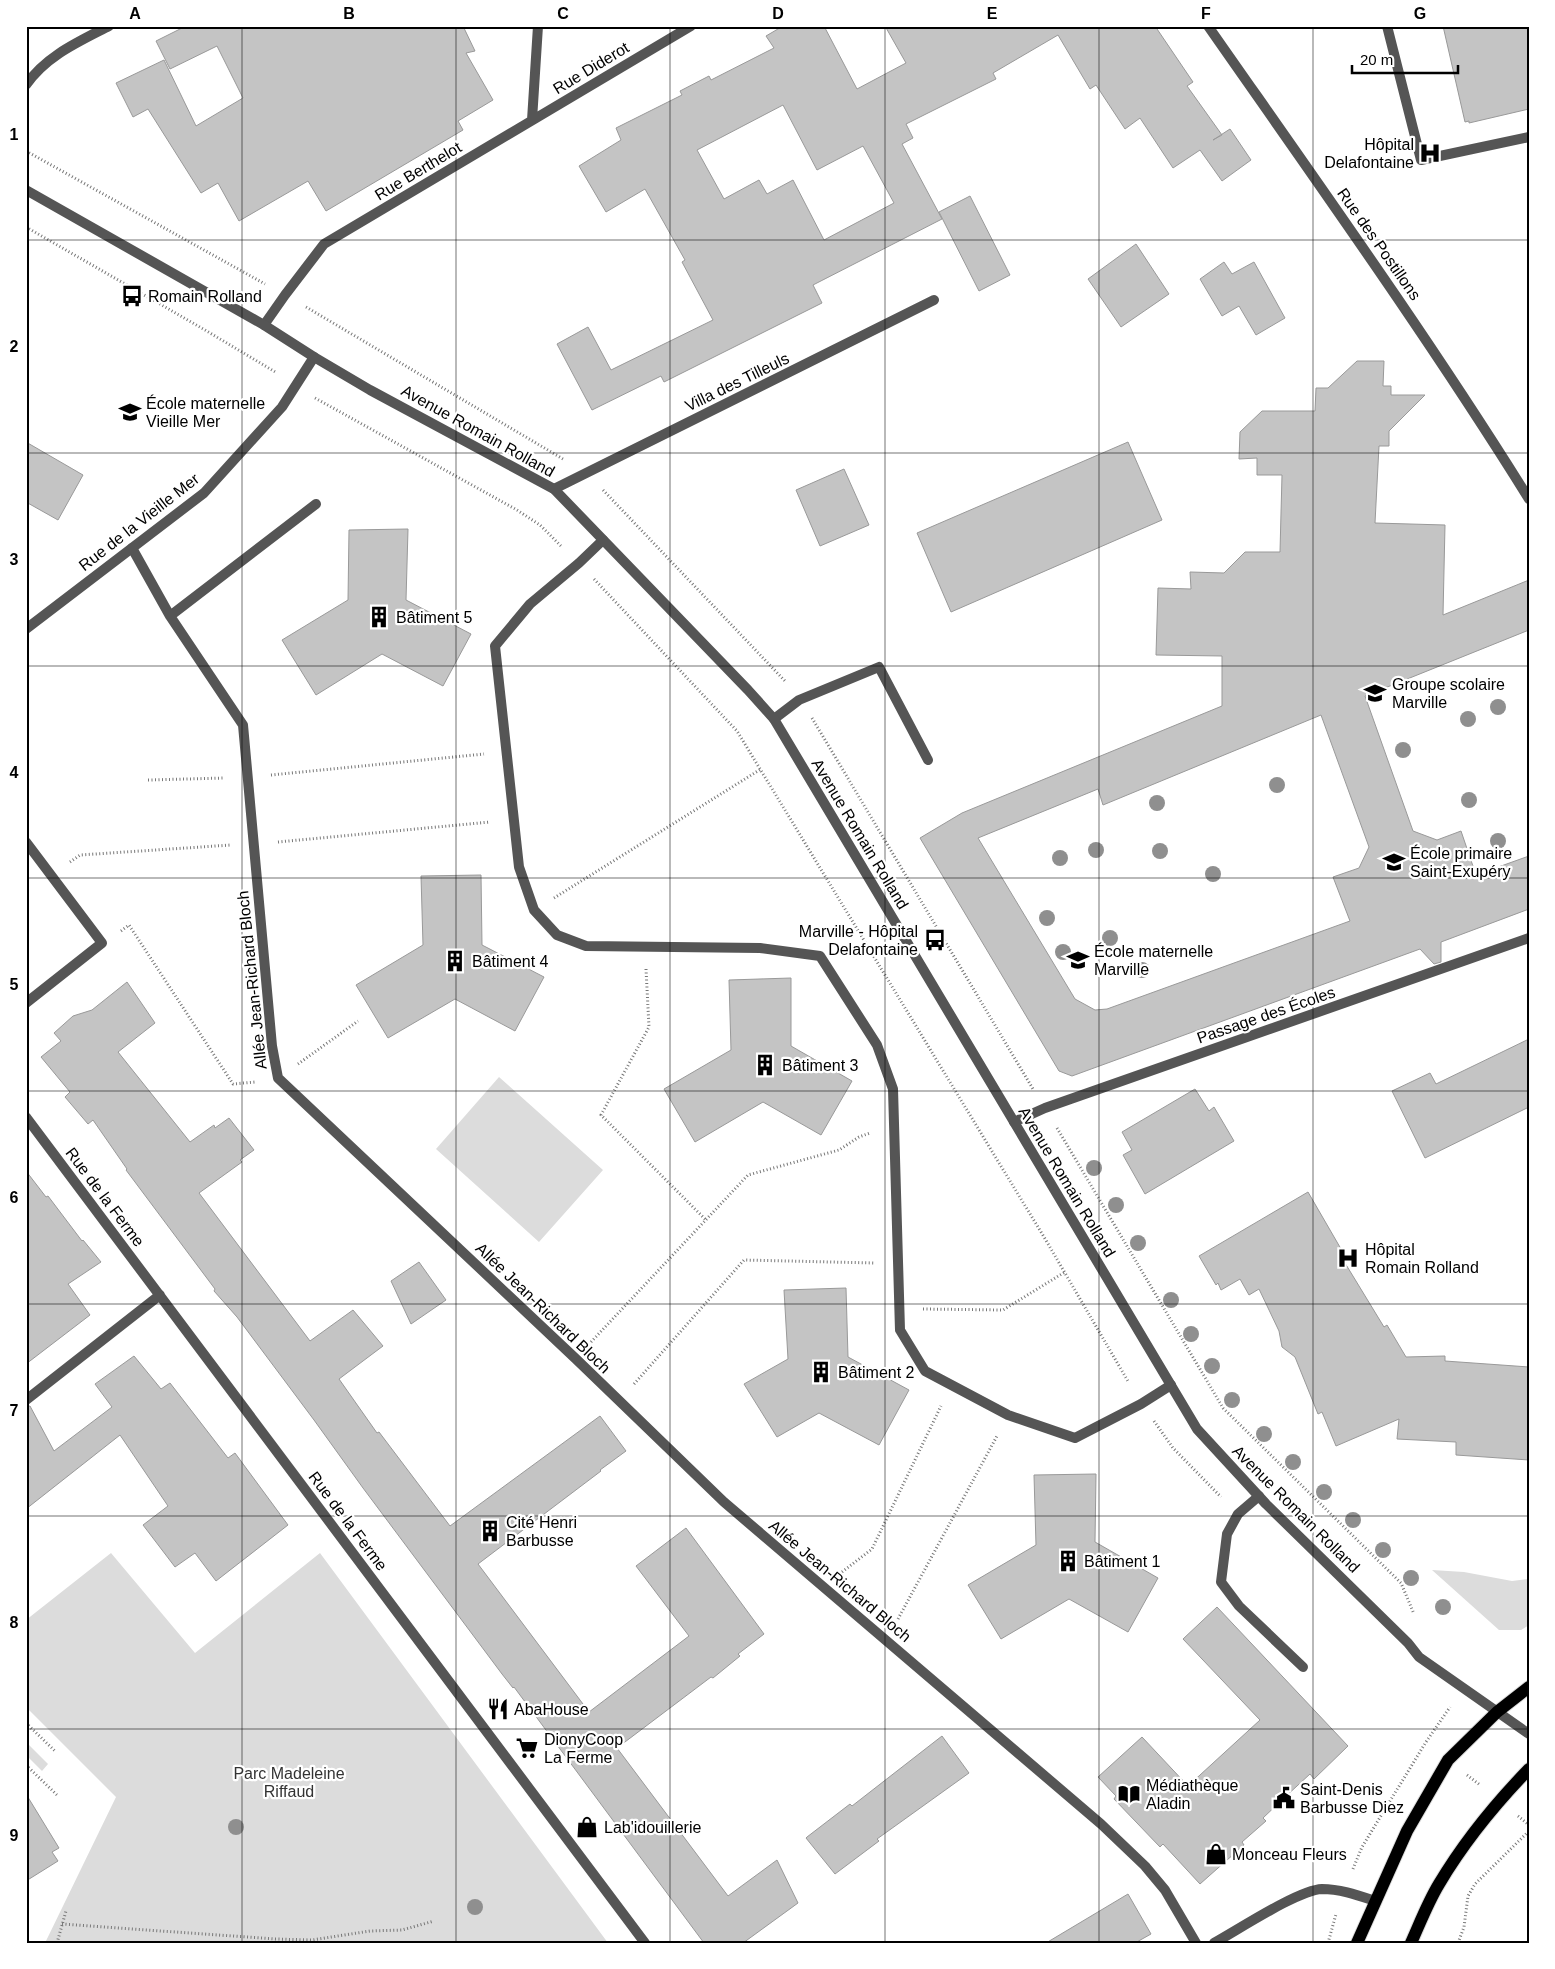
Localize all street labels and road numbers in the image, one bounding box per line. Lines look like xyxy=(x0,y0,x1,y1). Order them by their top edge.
street label: Rue Diderot xyxy=(550,38,632,97)
street label: Rue Berthelot xyxy=(372,138,465,203)
street label: Rue des Postillons xyxy=(1334,185,1424,303)
street label: Villa des Tilleuls xyxy=(682,349,792,415)
street label: Avenue Romain Rolland xyxy=(399,382,557,480)
street label: Rue de la Vieille Mer xyxy=(76,470,203,574)
street label: Avenue Romain Rolland xyxy=(808,756,912,912)
street label: Allée Jean-Richard Bloch xyxy=(234,890,270,1070)
street label: Passage des Écoles xyxy=(1194,982,1337,1047)
street label: Avenue Romain Rolland xyxy=(1015,1104,1119,1260)
street label: Rue de la Ferme xyxy=(62,1144,148,1250)
street label: Allée Jean-Richard Bloch xyxy=(472,1239,614,1377)
street label: Avenue Romain Rolland xyxy=(1229,1442,1363,1576)
street label: Rue de la Ferme xyxy=(305,1468,391,1574)
street label: Allée Jean-Richard Bloch xyxy=(766,1517,914,1645)

